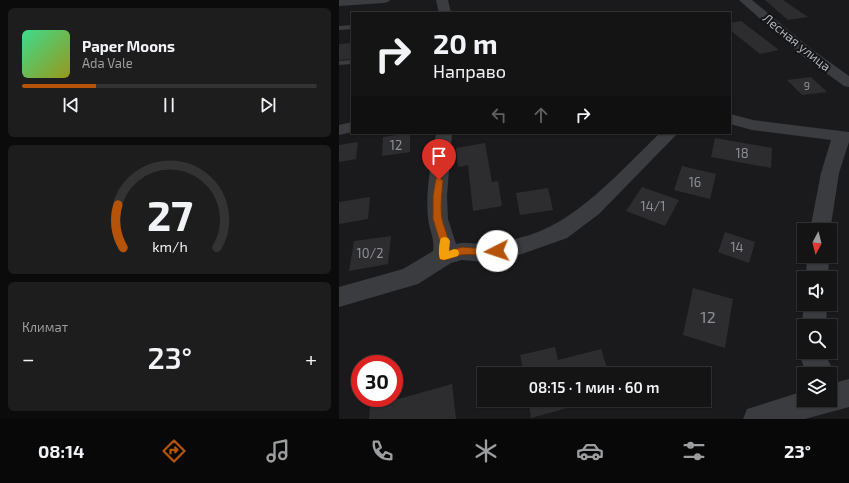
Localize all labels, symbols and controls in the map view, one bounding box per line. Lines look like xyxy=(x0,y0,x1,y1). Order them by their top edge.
street label: Лесная улица xyxy=(760,10,834,74)
text: 20 m xyxy=(433,26,498,60)
icon: right xyxy=(367,28,419,80)
text: Paper Moons xyxy=(82,37,175,55)
text: Ada Vale xyxy=(82,55,133,71)
text: Направо xyxy=(433,60,506,82)
house number: 9 xyxy=(804,79,810,92)
icon: previous xyxy=(60,94,82,116)
icon: pause xyxy=(158,94,180,116)
icon: next xyxy=(257,94,279,116)
icon: left xyxy=(488,104,510,126)
icon: ahead xyxy=(530,104,552,126)
icon: right xyxy=(572,104,594,126)
house number: 12 xyxy=(390,137,402,153)
pin xyxy=(422,139,456,180)
icon: arrive xyxy=(428,145,450,167)
house number: 18 xyxy=(735,145,749,161)
house number: 16 xyxy=(689,174,701,190)
text: 27 xyxy=(146,188,193,238)
house number: 14/1 xyxy=(640,198,666,214)
north arrow xyxy=(797,223,837,263)
map controls xyxy=(797,223,837,407)
position arrow xyxy=(476,230,518,272)
text: km/h xyxy=(152,237,187,254)
house number: 14 xyxy=(730,239,744,255)
house number: 10/2 xyxy=(356,245,384,261)
button: sound xyxy=(797,271,837,311)
house number: 12 xyxy=(700,307,716,326)
text: Климат xyxy=(22,319,68,335)
button: search xyxy=(797,319,837,359)
text: 23° xyxy=(148,339,192,375)
text: − xyxy=(22,345,35,371)
text: + xyxy=(305,345,317,371)
speed limit sign: 30 xyxy=(351,355,403,407)
button: layers xyxy=(797,367,837,407)
text: 08:15 · 1 мин · 60 m xyxy=(529,378,659,396)
icon: directions xyxy=(160,437,188,465)
icon: music xyxy=(264,437,292,465)
icon: phone xyxy=(368,437,396,465)
icon: climate xyxy=(472,437,500,465)
icon: car xyxy=(576,437,604,465)
icon: filters xyxy=(680,437,708,465)
text: 08:14 xyxy=(38,440,84,462)
text: 23° xyxy=(784,440,811,462)

